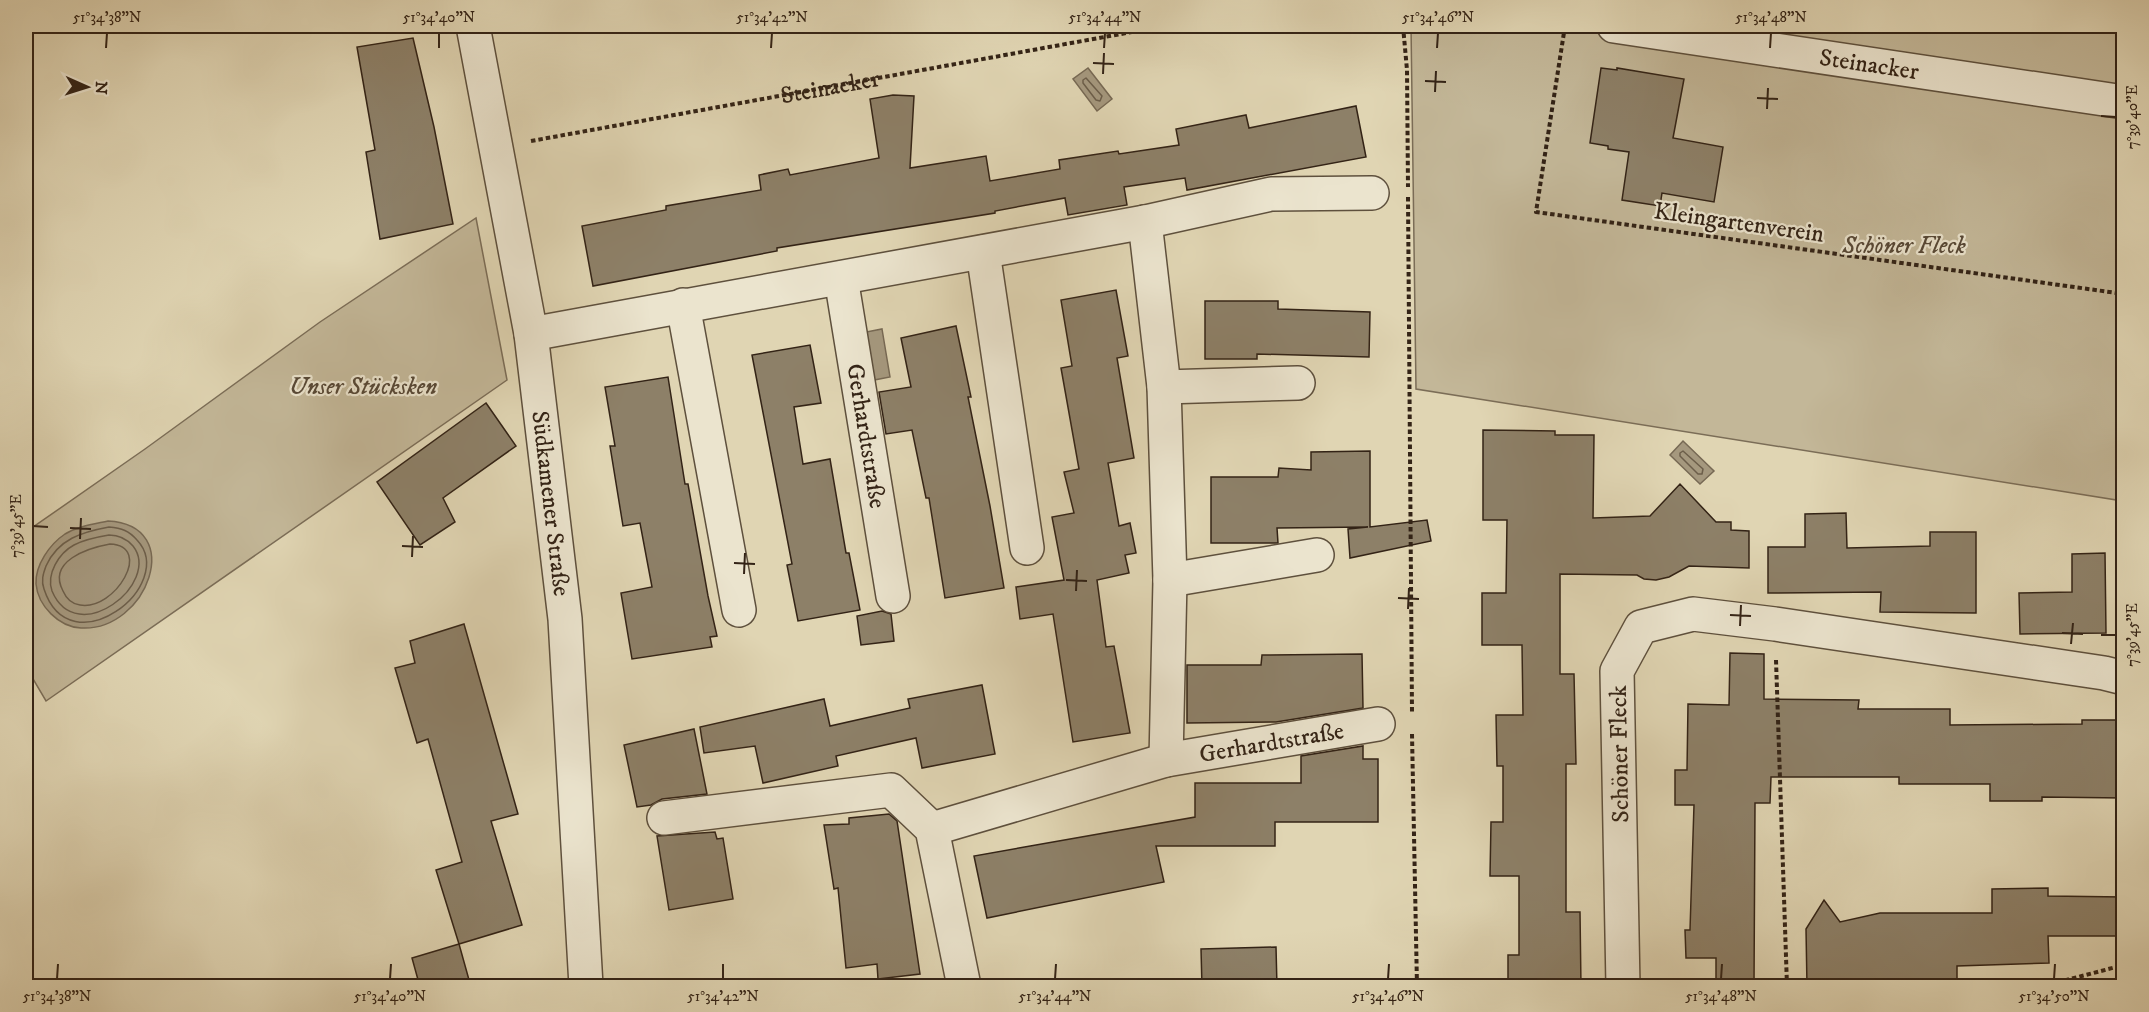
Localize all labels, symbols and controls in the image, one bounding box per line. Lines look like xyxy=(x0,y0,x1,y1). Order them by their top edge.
text: 51°34'38"N xyxy=(73,8,141,27)
text: 51°34'40"N xyxy=(403,8,475,27)
text: 51°34'42"N xyxy=(736,8,808,27)
text: 51°34'44"N xyxy=(1069,8,1141,27)
text: 51°34'46"N xyxy=(1402,8,1474,27)
text: 51°34'48"N xyxy=(1735,8,1807,27)
street label: Steinacker xyxy=(1817,43,1921,87)
north arrow xyxy=(57,57,117,117)
street label: Steinacker xyxy=(778,64,882,111)
text: N xyxy=(91,81,111,95)
text: 7°39'40"E xyxy=(2123,84,2142,149)
street label: Kleingartenverein xyxy=(1652,196,1826,250)
park label: Schöner Fleck xyxy=(1841,231,1966,261)
street label: Gerhardtstraße xyxy=(839,362,892,511)
park label: Unser Stücksken xyxy=(289,372,437,402)
street label: Südkamener Straße xyxy=(524,409,576,598)
text: 7°39'45"E xyxy=(7,494,26,558)
text: 7°39'45"E xyxy=(2123,603,2142,667)
street label: Schöner Fleck xyxy=(1604,685,1636,823)
street label: Gerhardtstraße xyxy=(1197,716,1346,770)
text: 51°34'38"N xyxy=(23,987,91,1006)
text: 51°34'40"N xyxy=(354,987,426,1006)
text: 51°34'42"N xyxy=(687,987,759,1006)
text: 51°34'44"N xyxy=(1019,987,1091,1006)
text: 51°34'46"N xyxy=(1352,987,1424,1006)
text: 51°34'48"N xyxy=(1685,987,1757,1006)
text: 51°34'50"N xyxy=(2018,987,2090,1006)

